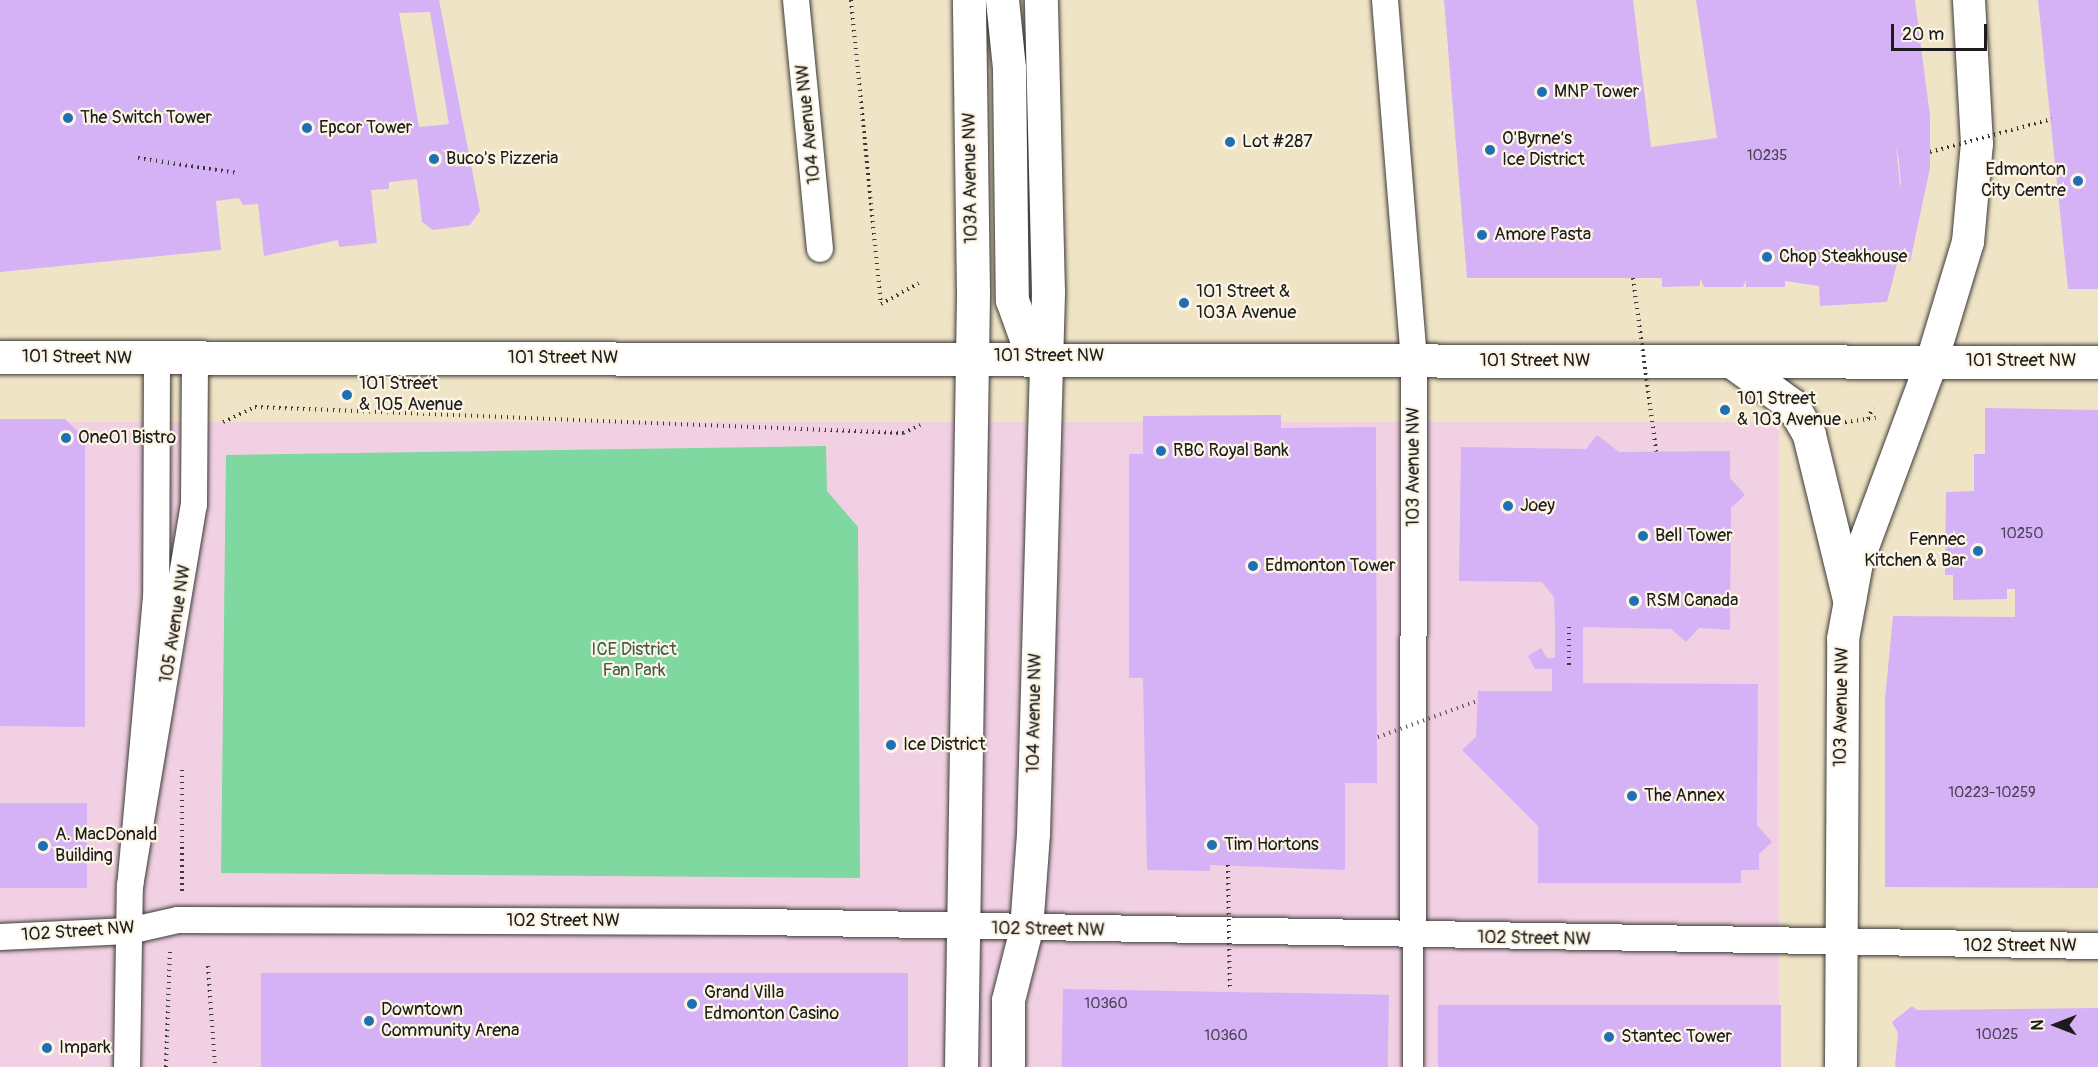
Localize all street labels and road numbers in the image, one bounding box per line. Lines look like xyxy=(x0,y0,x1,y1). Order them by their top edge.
street label: 104 Avenue NW xyxy=(792,63,826,185)
street label: 103A Avenue NW xyxy=(959,112,983,244)
street label: 101 Street NW xyxy=(994,345,1104,367)
street label: 101 Street NW xyxy=(22,346,132,370)
street label: 101 Street NW xyxy=(508,347,618,369)
street label: 101 Street NW xyxy=(1480,350,1590,372)
street label: 101 Street NW xyxy=(1966,350,2076,372)
street label: 103 Avenue NW xyxy=(1403,407,1425,527)
street label: 105 Avenue NW xyxy=(156,563,196,685)
street label: 103 Avenue NW xyxy=(1830,647,1854,767)
street label: 104 Avenue NW xyxy=(1023,653,1047,773)
street label: 102 Street NW xyxy=(506,910,620,932)
street label: 102 Street NW xyxy=(21,917,135,947)
street label: 102 Street NW xyxy=(991,918,1105,942)
street label: 102 Street NW xyxy=(1477,927,1591,951)
street label: 102 Street NW xyxy=(1963,935,2077,957)

